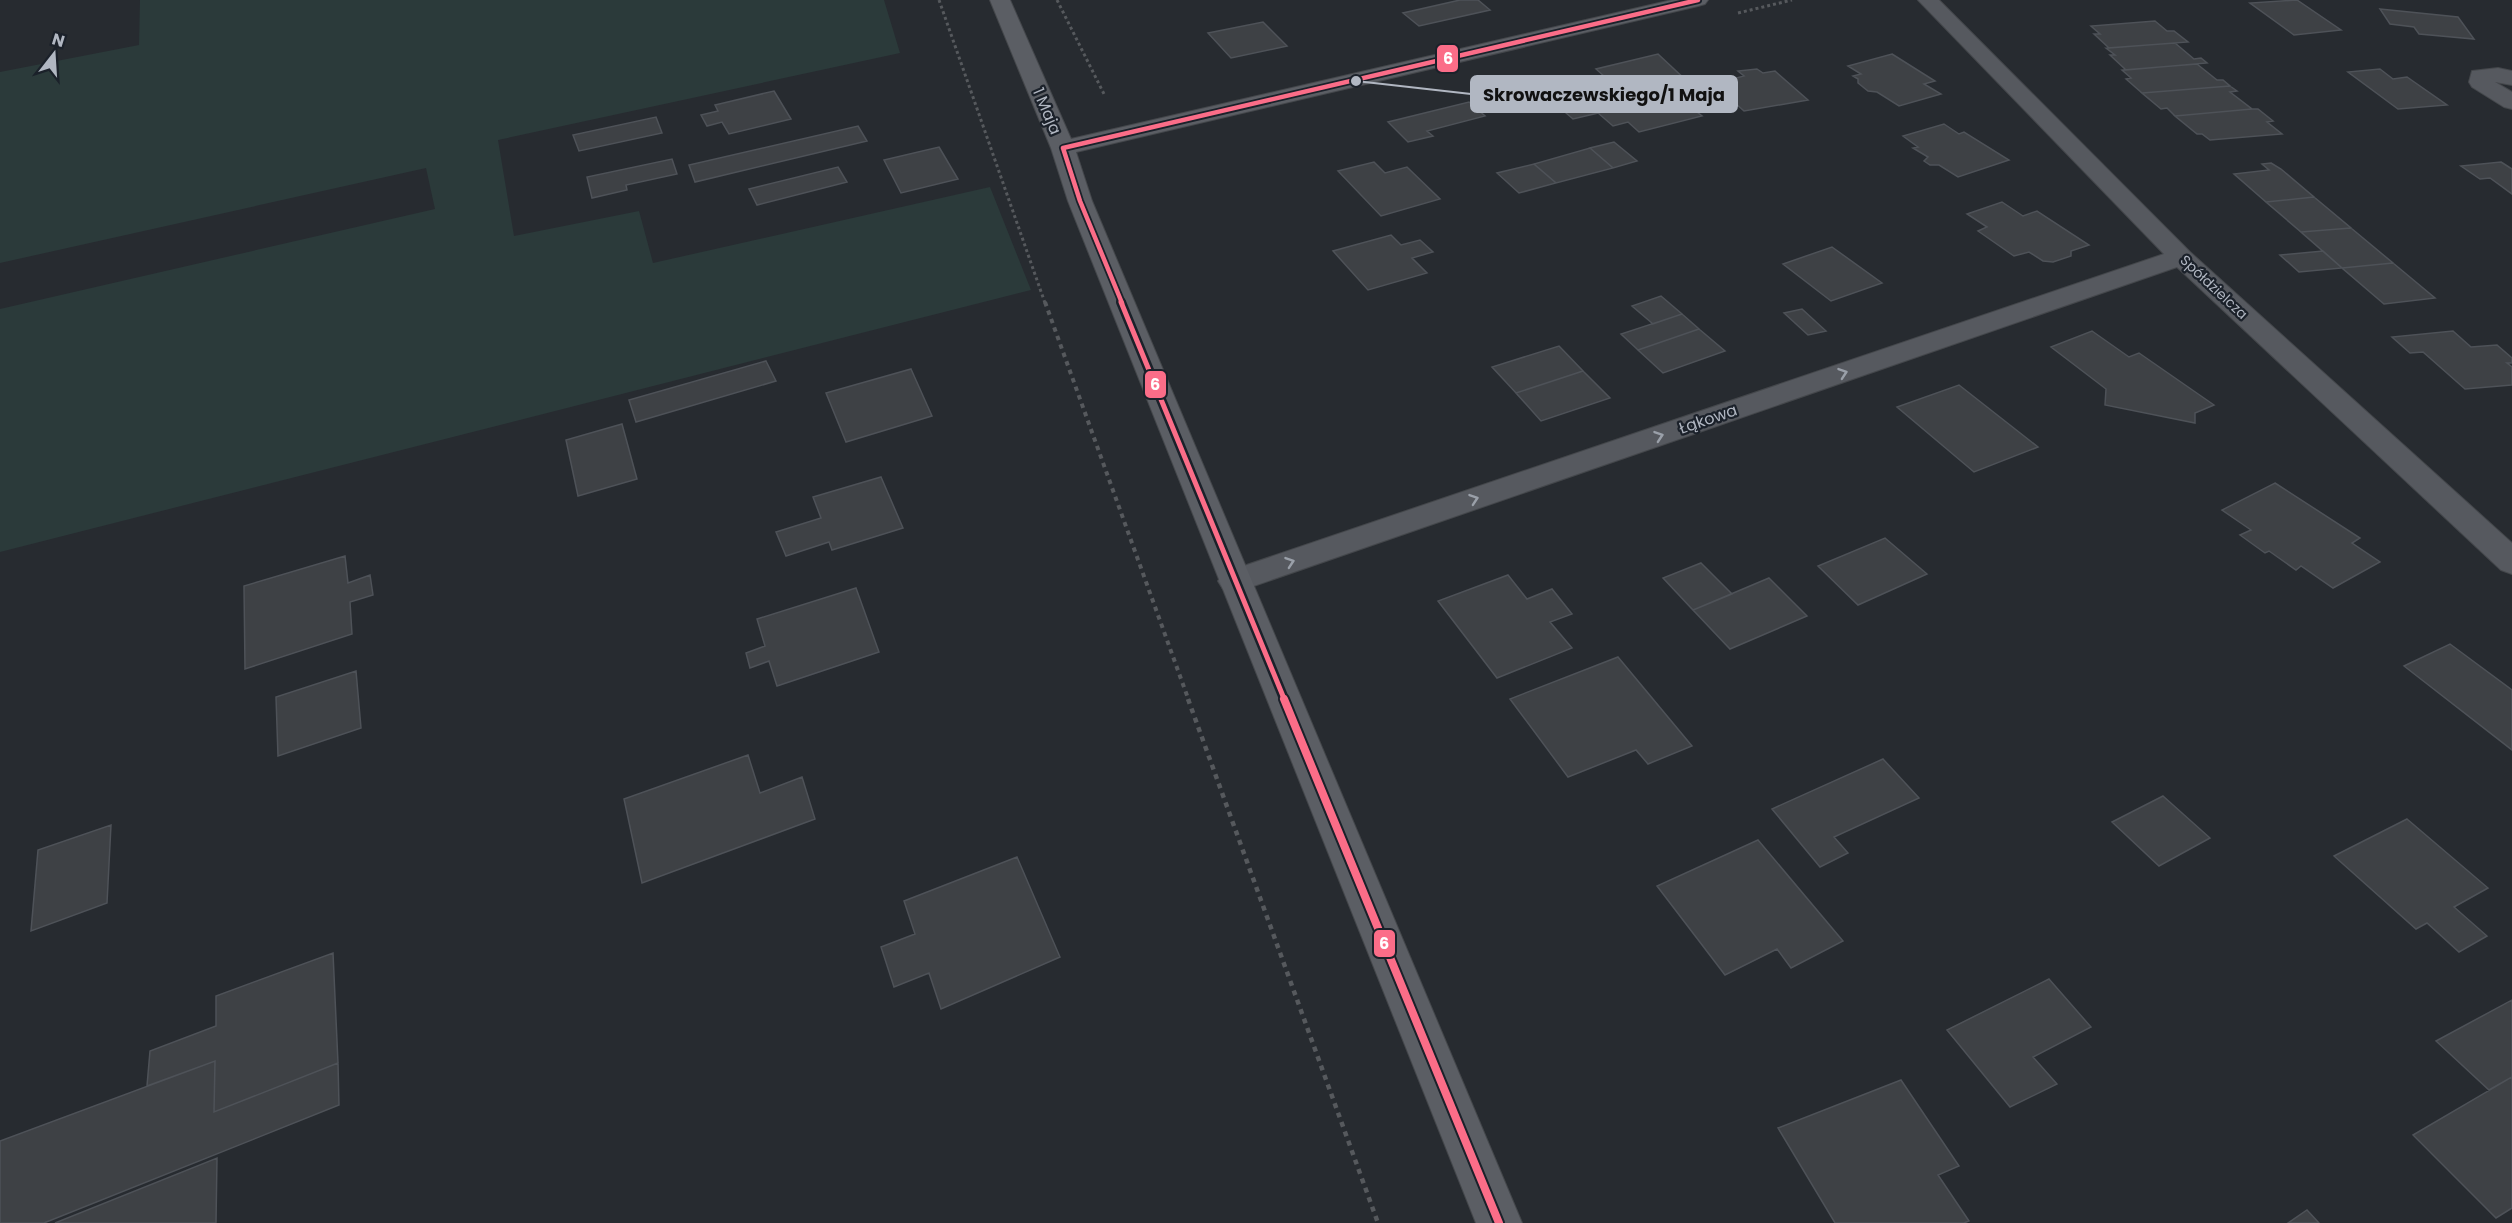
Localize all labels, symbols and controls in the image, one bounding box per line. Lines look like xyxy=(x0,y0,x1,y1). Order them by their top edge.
north arrow xyxy=(24,24,84,84)
text: N xyxy=(49,27,67,53)
line badge: 6 xyxy=(1436,44,1459,73)
text: 6 xyxy=(1443,47,1453,70)
callout: Skrowaczewskiego/1 Maja xyxy=(1471,76,1737,112)
text: Skrowaczewskiego/1 Maja xyxy=(1483,82,1725,107)
street label: 1 Maja xyxy=(1027,84,1067,138)
street label: Spółdzielcza xyxy=(2176,250,2252,324)
one-way arrow xyxy=(1837,367,1848,380)
line badge: 6 xyxy=(1144,370,1167,399)
text: 6 xyxy=(1150,373,1160,396)
street label: Łąkowa xyxy=(1676,398,1740,440)
one-way arrow xyxy=(1653,430,1664,443)
one-way arrow xyxy=(1468,493,1479,506)
one-way arrow xyxy=(1284,556,1294,569)
line badge: 6 xyxy=(1373,929,1396,958)
text: 6 xyxy=(1379,932,1389,955)

